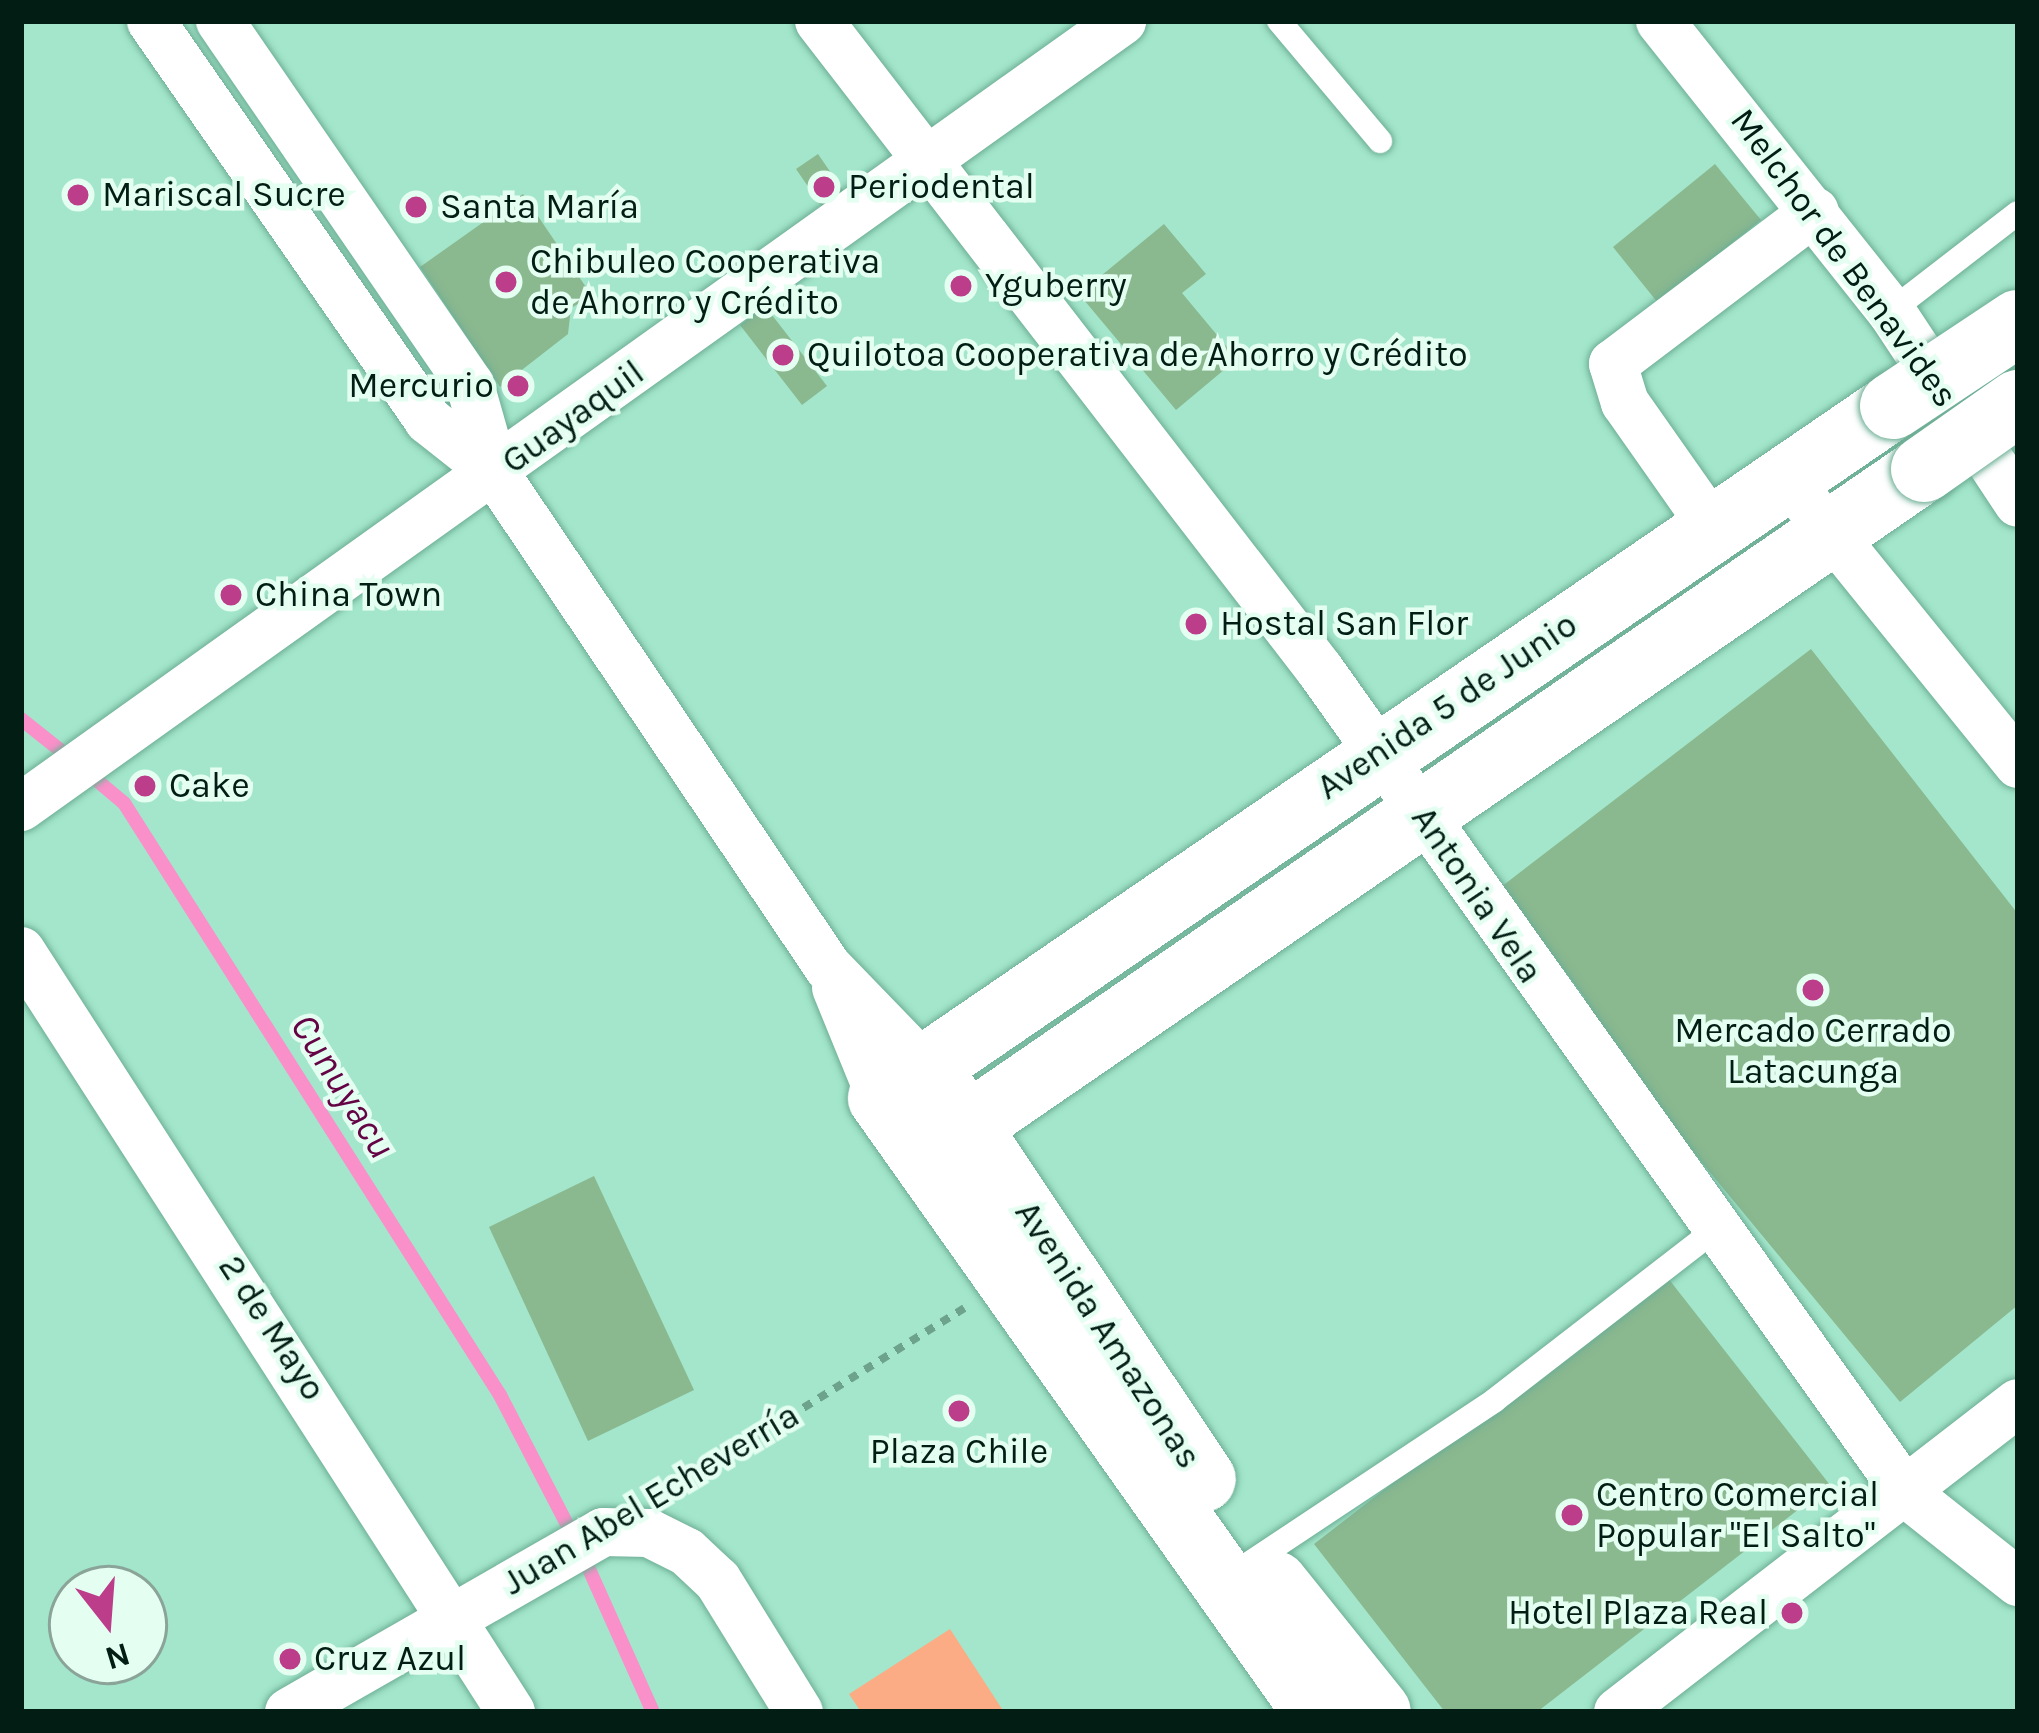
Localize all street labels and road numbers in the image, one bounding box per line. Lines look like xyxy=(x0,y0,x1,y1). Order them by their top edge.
street label: Melchor de Benavides xyxy=(1721,100,1967,416)
street label: Guayaquil xyxy=(494,351,652,483)
street label: Avenida 5 de Junio xyxy=(1309,603,1585,809)
street label: Antonia Vela xyxy=(1402,798,1552,992)
street label: Avenida Amazonas xyxy=(1005,1193,1211,1477)
street label: 2 de Mayo xyxy=(209,1247,335,1409)
street label: Juan Abel Echeverría xyxy=(495,1394,807,1604)

